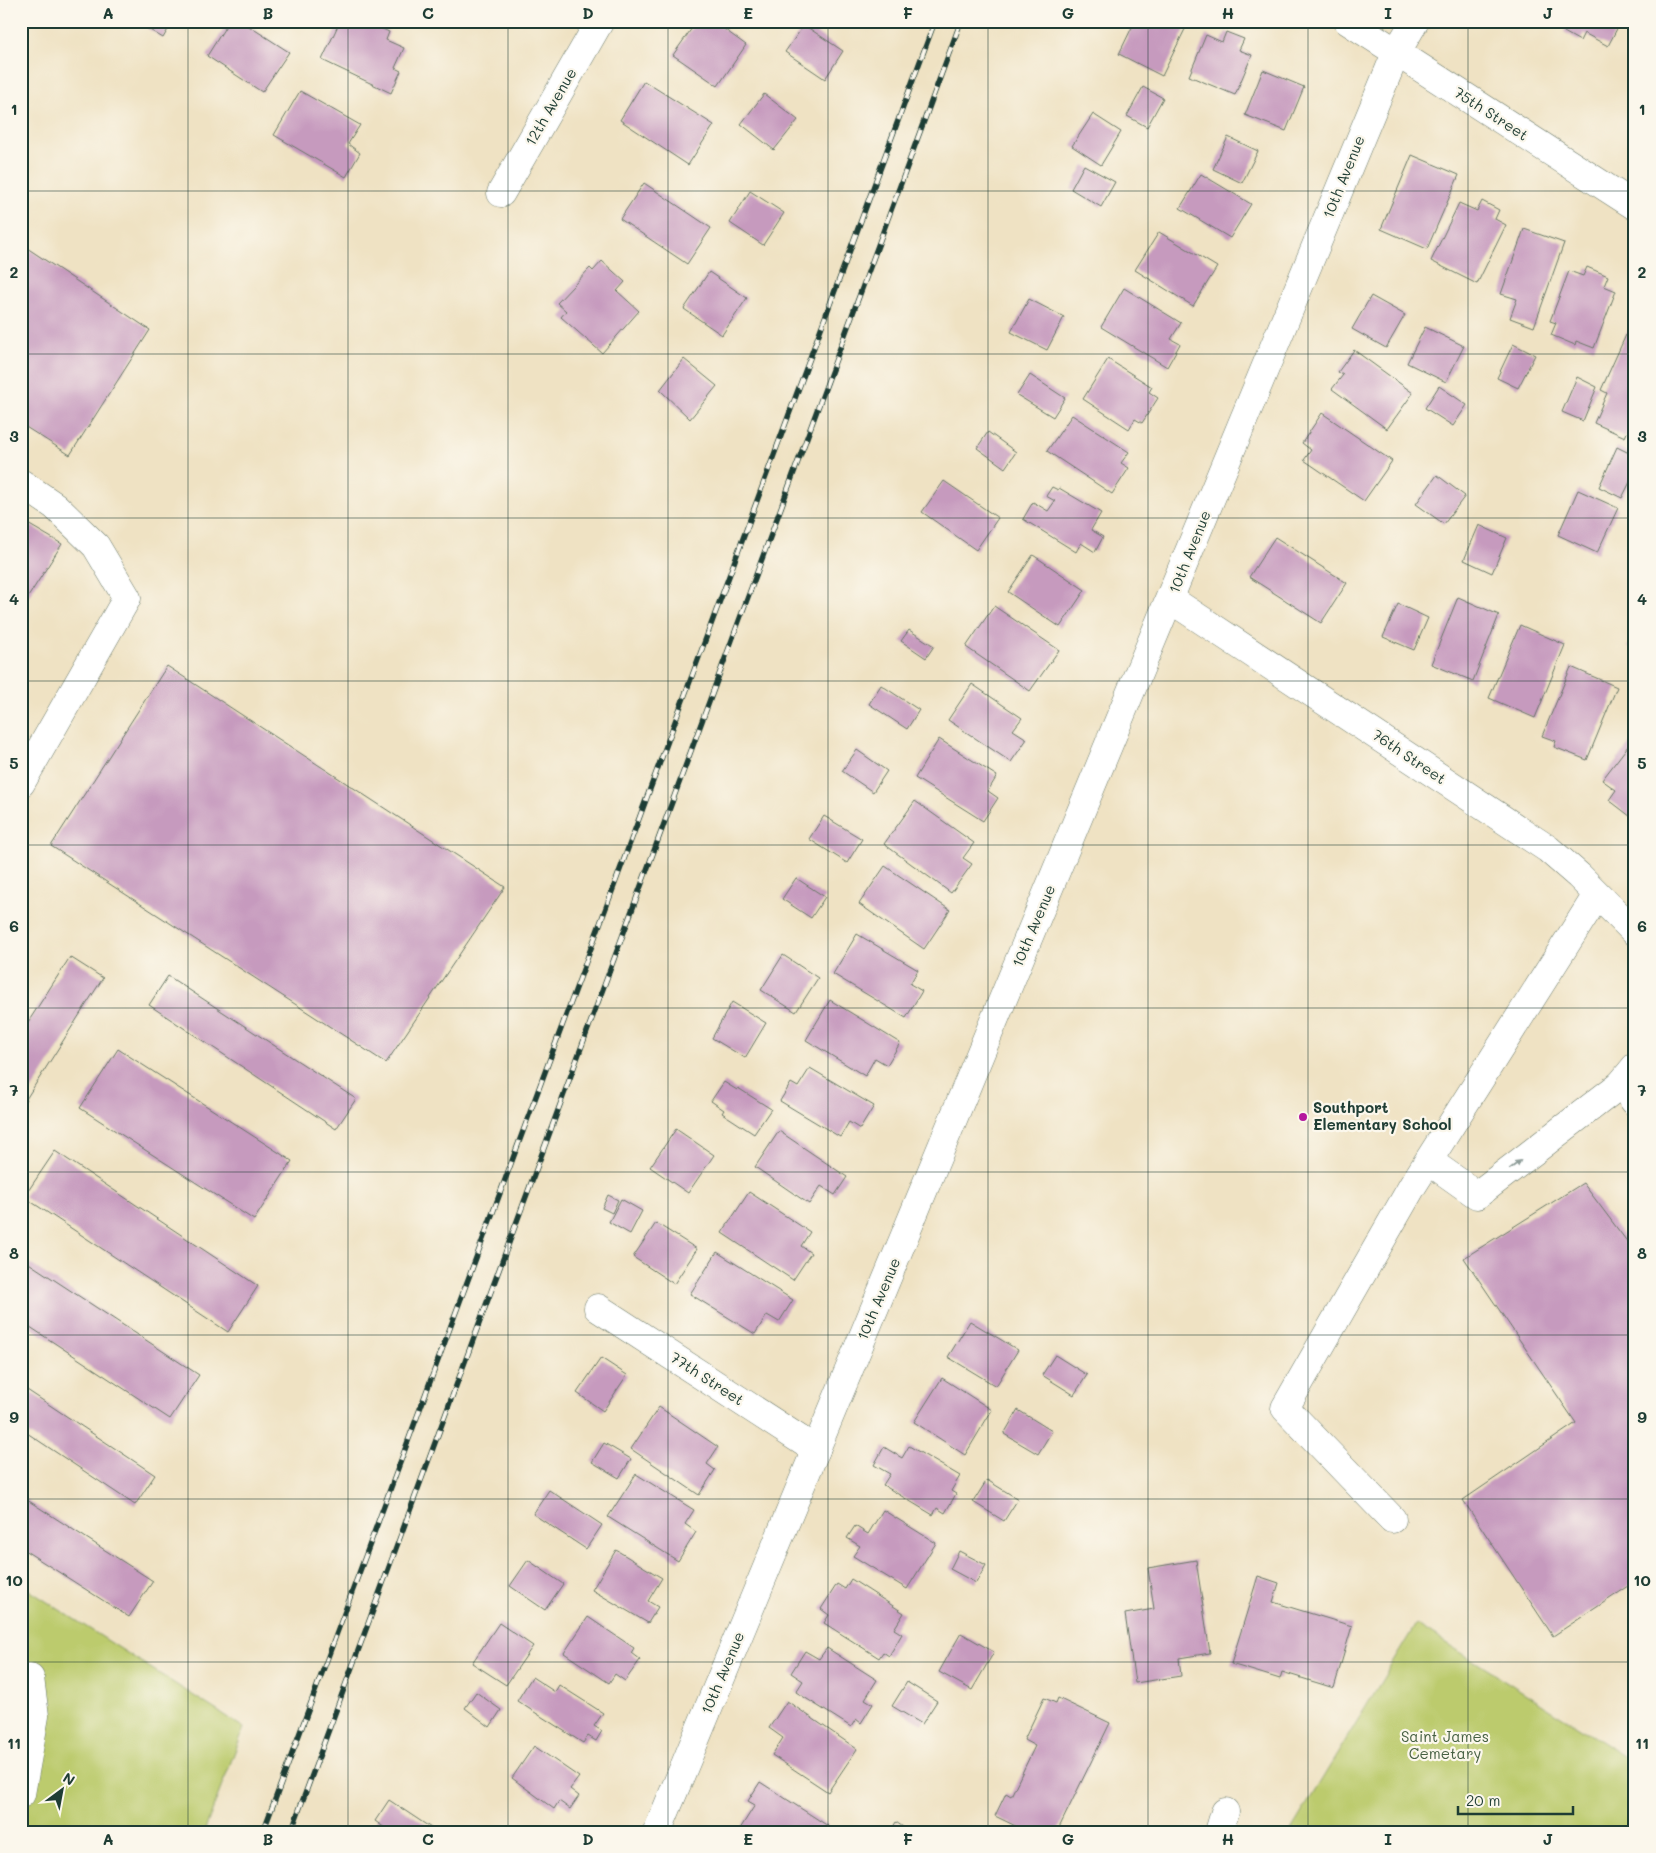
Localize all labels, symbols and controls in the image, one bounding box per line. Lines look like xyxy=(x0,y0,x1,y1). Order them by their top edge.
text: A xyxy=(102,2,114,23)
text: B xyxy=(263,2,273,23)
text: C xyxy=(422,2,434,23)
text: D xyxy=(582,2,594,23)
text: E xyxy=(743,2,753,23)
text: F xyxy=(903,2,913,23)
text: G xyxy=(1062,2,1074,23)
text: H xyxy=(1222,2,1234,23)
text: I xyxy=(1384,2,1392,23)
text: J xyxy=(1543,2,1553,23)
street label: 12th Avenue xyxy=(520,64,581,149)
street label: 75th Street xyxy=(1451,82,1533,145)
text: 1 xyxy=(10,98,18,119)
text: 1 xyxy=(1638,98,1646,119)
street label: 10th Avenue xyxy=(1317,132,1369,221)
text: 2 xyxy=(10,261,19,282)
text: 2 xyxy=(1638,261,1647,282)
text: 3 xyxy=(9,425,19,446)
text: 3 xyxy=(1637,425,1647,446)
street label: 10th Avenue xyxy=(1163,507,1215,596)
text: 4 xyxy=(9,588,19,609)
text: 4 xyxy=(1637,588,1647,609)
street label: 76th Street xyxy=(1369,724,1450,788)
text: 5 xyxy=(9,752,19,773)
text: 5 xyxy=(1637,752,1647,773)
street label: 10th Avenue xyxy=(1007,881,1059,970)
text: 6 xyxy=(9,915,19,936)
text: 6 xyxy=(1637,915,1647,936)
text: 7 xyxy=(10,1079,19,1100)
text: 7 xyxy=(1638,1079,1647,1100)
place label: Southport Elementary School xyxy=(1313,1097,1452,1134)
marker: Southport Elementary School xyxy=(1297,1111,1309,1123)
one-way arrow xyxy=(1508,1160,1522,1170)
text: 8 xyxy=(9,1242,19,1263)
text: 8 xyxy=(1637,1242,1647,1263)
street label: 10th Avenue xyxy=(852,1254,904,1343)
street label: 77th Street xyxy=(667,1347,748,1410)
text: 9 xyxy=(9,1406,19,1427)
text: 9 xyxy=(1637,1406,1647,1427)
text: 10 xyxy=(5,1569,23,1590)
text: 10 xyxy=(1633,1569,1651,1590)
street label: 10th Avenue xyxy=(696,1628,748,1717)
park label: Saint James Cemetary xyxy=(1401,1726,1489,1763)
text: 11 xyxy=(7,1732,21,1753)
text: 11 xyxy=(1635,1732,1649,1753)
north arrow xyxy=(38,1766,88,1816)
text: N xyxy=(60,1768,79,1789)
scale bar xyxy=(1458,1783,1574,1815)
text: 20 m xyxy=(1466,1790,1500,1810)
text: A xyxy=(102,1828,114,1849)
text: B xyxy=(263,1828,273,1849)
text: C xyxy=(422,1828,434,1849)
text: D xyxy=(582,1828,594,1849)
text: E xyxy=(743,1828,753,1849)
text: F xyxy=(903,1828,913,1849)
text: G xyxy=(1062,1828,1074,1849)
text: H xyxy=(1222,1828,1234,1849)
text: I xyxy=(1384,1828,1392,1849)
text: J xyxy=(1543,1828,1553,1849)

